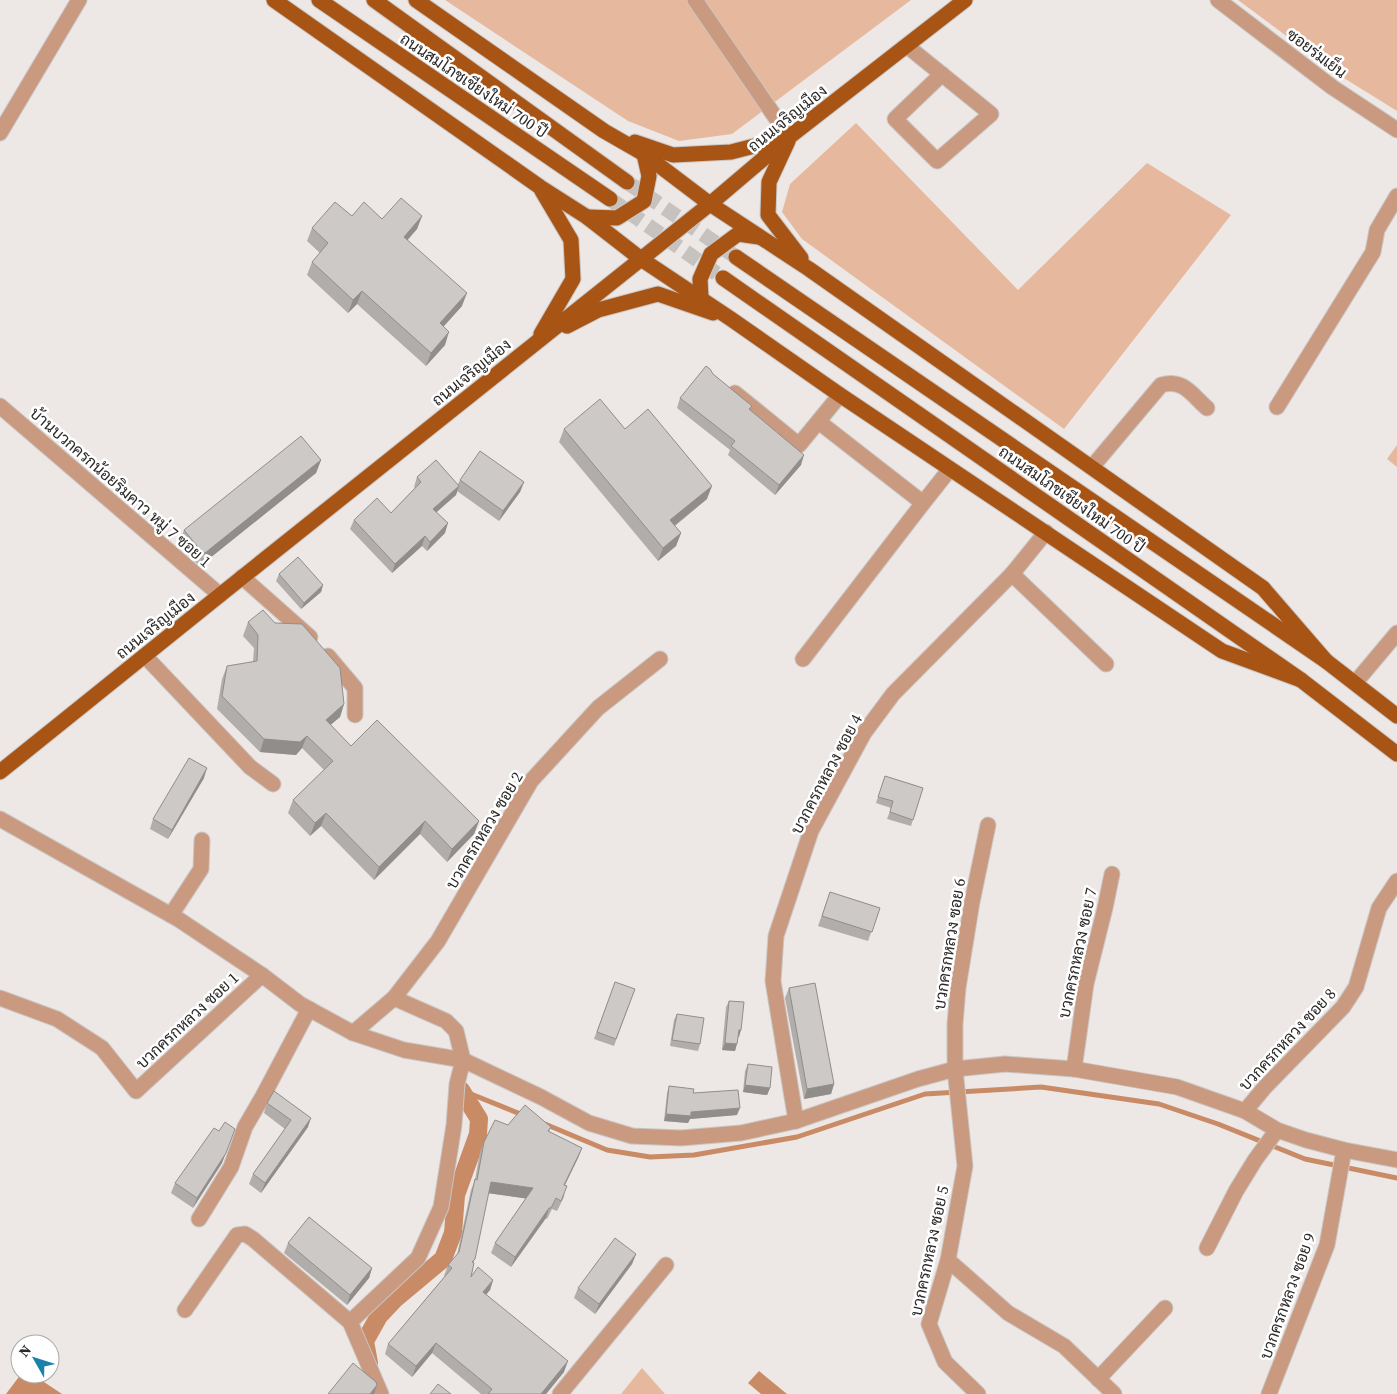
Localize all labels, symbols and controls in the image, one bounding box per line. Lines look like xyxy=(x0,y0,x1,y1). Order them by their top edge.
street label: ซอยร่มเย็น xyxy=(1282,21,1353,83)
street label: ถนนสมโภชเชียงใหม่ 700 ปี xyxy=(396,27,552,143)
street label: ถนนเจริญเมือง xyxy=(743,79,831,157)
street label: ถนนเจริญเมือง xyxy=(427,333,515,411)
street label: บ้านบวกครกน้อยริมคาว หมู่ 7 ซอย 1 xyxy=(25,402,216,573)
street label: ถนนสมโภชเชียงใหม่ 700 ปี xyxy=(995,440,1149,558)
street label: ถนนเจริญเมือง xyxy=(111,586,199,664)
street label: บวกครกหลวง ซอย 4 xyxy=(785,710,867,838)
street label: บวกครกหลวง ซอย 2 xyxy=(440,767,528,893)
street label: บวกครกหลวง ซอย 6 xyxy=(928,877,970,1011)
street label: บวกครกหลวง ซอย 7 xyxy=(1052,886,1102,1020)
street label: บวกครกหลวง ซอย 1 xyxy=(131,967,243,1073)
street label: บวกครกหลวง ซอย 8 xyxy=(1234,983,1340,1095)
street label: บวกครกหลวง ซอย 5 xyxy=(904,1184,954,1318)
street label: บวกครกหลวง ซอย 9 xyxy=(1254,1230,1320,1362)
north arrow xyxy=(10,1334,60,1384)
text: N xyxy=(14,1341,36,1361)

